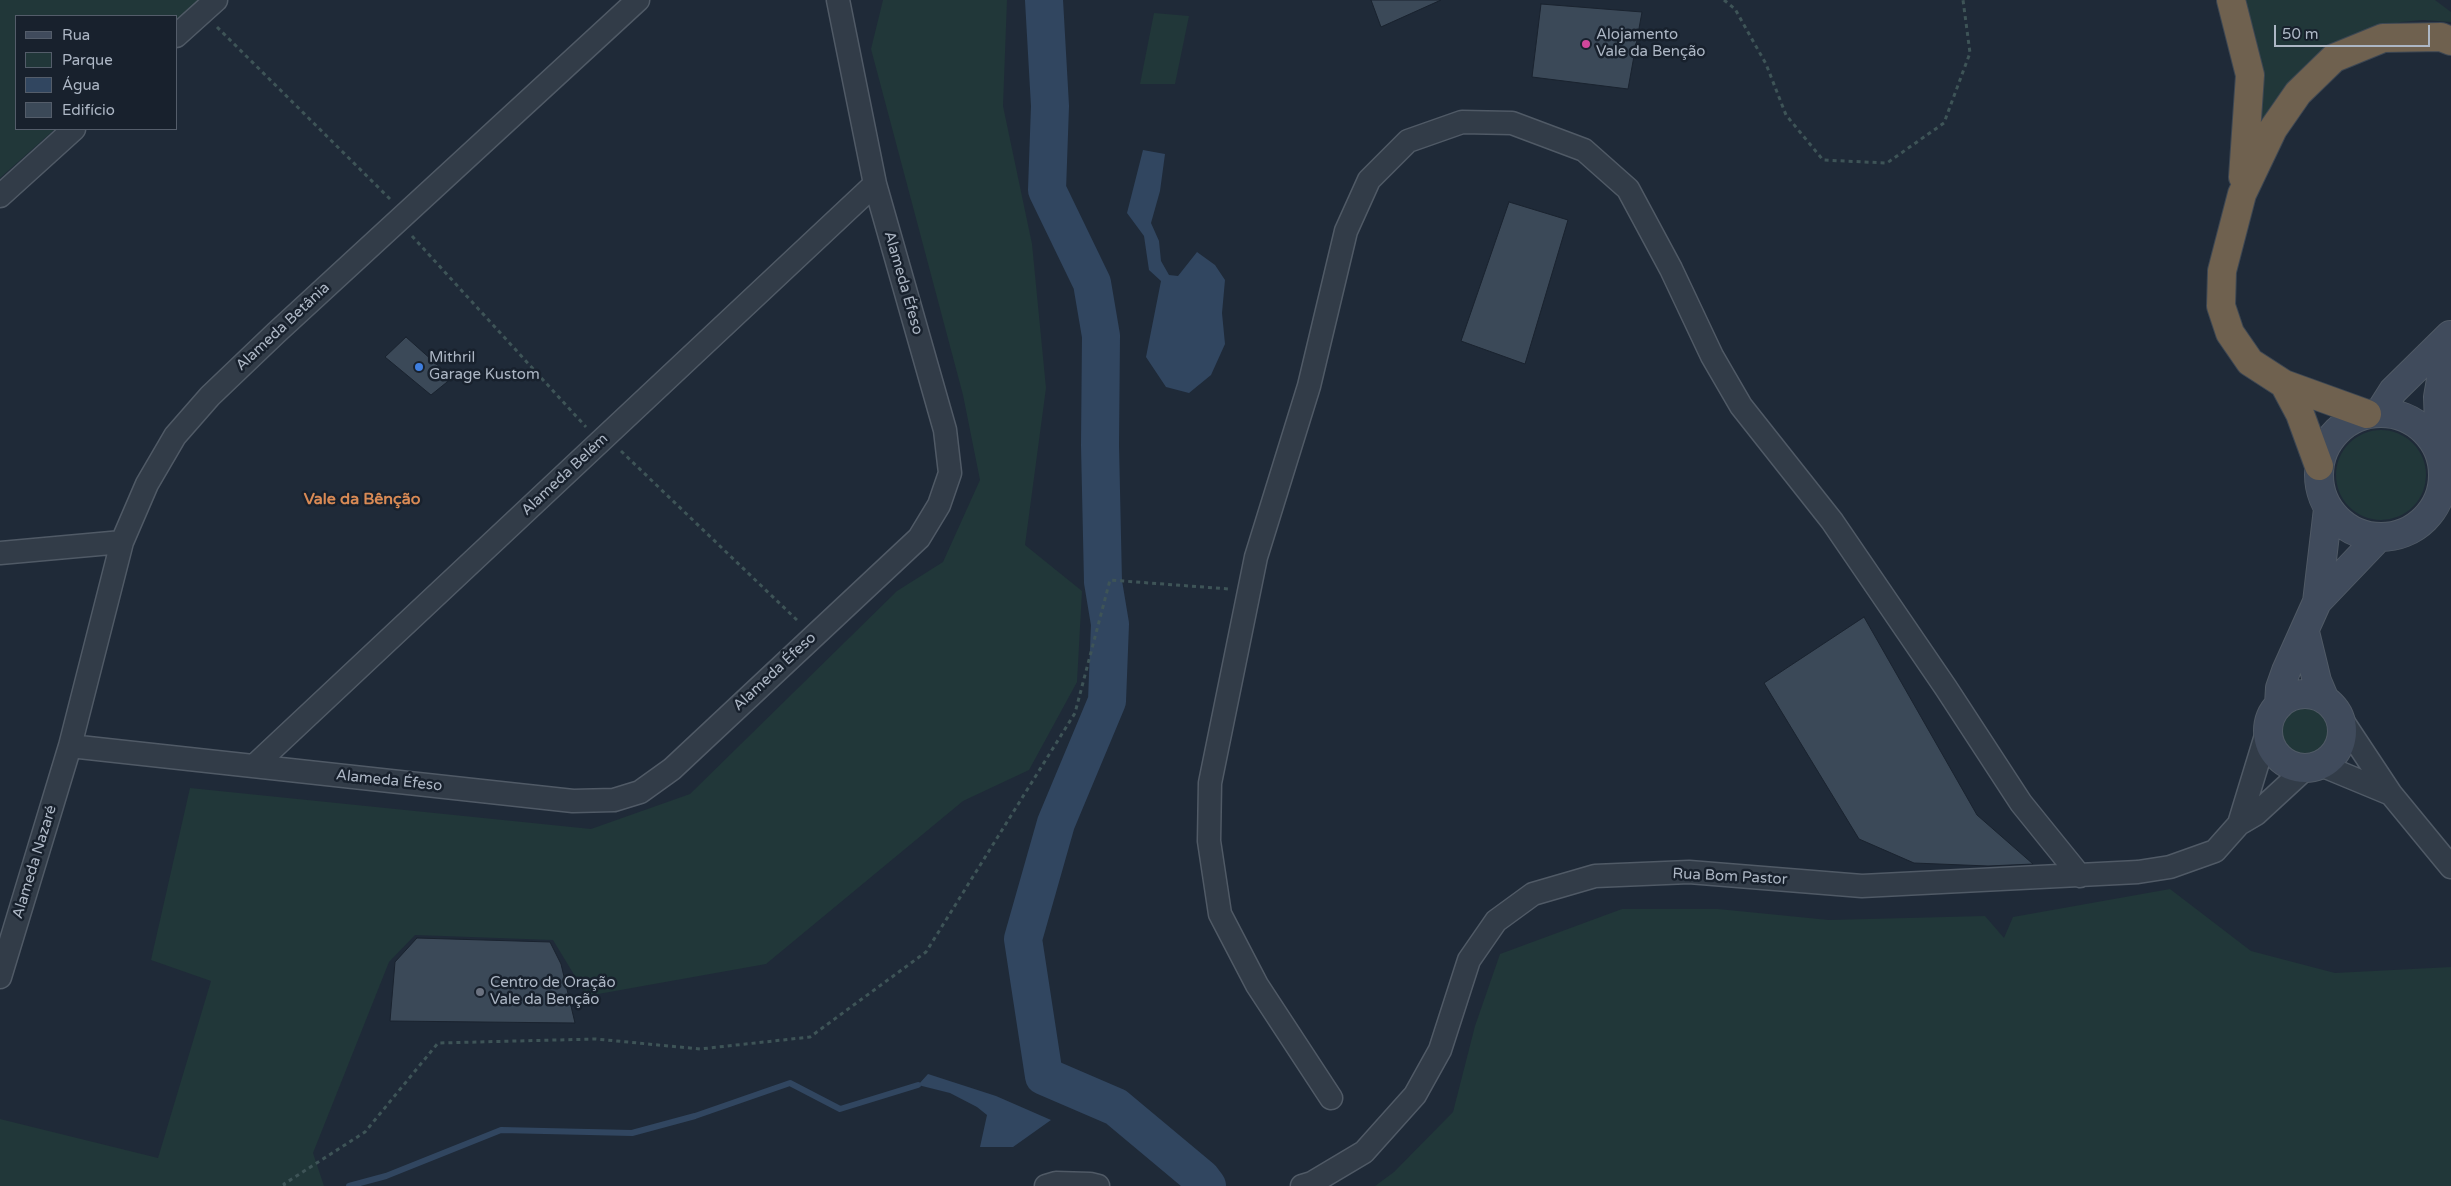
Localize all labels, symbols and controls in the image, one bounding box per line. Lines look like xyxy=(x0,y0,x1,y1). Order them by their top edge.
legend xyxy=(15,15,178,130)
scale bar xyxy=(2276,15,2432,47)
text: 50 m xyxy=(2282,25,2319,43)
text: Rua xyxy=(62,26,90,44)
place label: Alojamento Vale da Benção xyxy=(1596,26,1705,61)
marker: Alojamento Vale da Benção xyxy=(1580,38,1592,50)
text: Parque xyxy=(62,51,113,69)
text: Água xyxy=(62,76,100,94)
text: Edifício xyxy=(62,101,115,119)
street label: Alameda Éfeso xyxy=(880,229,926,337)
street label: Alameda Betânia xyxy=(232,279,334,375)
place label: Mithril Garage Kustom xyxy=(429,349,540,384)
marker: Mithril Garage Kustom xyxy=(413,361,425,373)
street label: Alameda Belém xyxy=(518,430,612,520)
district label: Vale da Bênção xyxy=(304,490,420,510)
street label: Alameda Éfeso xyxy=(730,629,820,715)
street label: Alameda Éfeso xyxy=(335,766,443,796)
street label: Alameda Nazaré xyxy=(9,803,61,921)
street label: Rua Bom Pastor xyxy=(1672,865,1788,889)
place label: Centro de Oração Vale da Benção xyxy=(490,974,616,1009)
marker: Centro de Oração Vale da Benção xyxy=(474,986,486,998)

